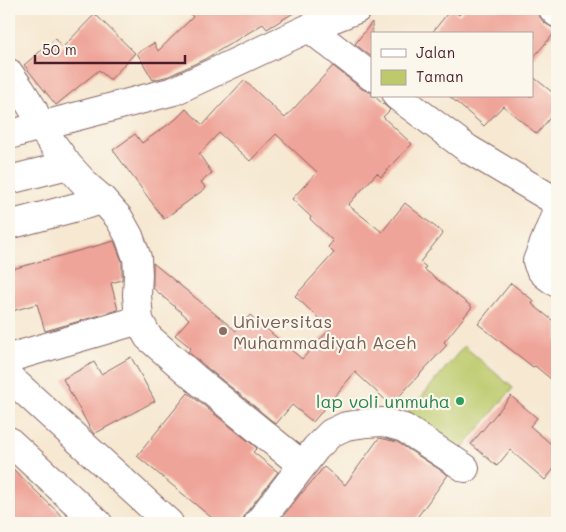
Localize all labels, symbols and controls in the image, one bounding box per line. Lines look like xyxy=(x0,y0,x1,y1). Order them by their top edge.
scale bar xyxy=(35,32,185,64)
legend xyxy=(371,32,534,98)
text: 50 m xyxy=(42,39,77,59)
text: Jalan xyxy=(416,42,455,62)
text: Taman xyxy=(416,66,463,86)
place label: Universitas Muhammadiyah Aceh xyxy=(233,309,416,354)
marker: Universitas Muhammadiyah Aceh xyxy=(217,325,229,337)
place label: lap voli unmuha xyxy=(316,389,450,413)
marker: lap voli unmuha xyxy=(454,395,466,407)

